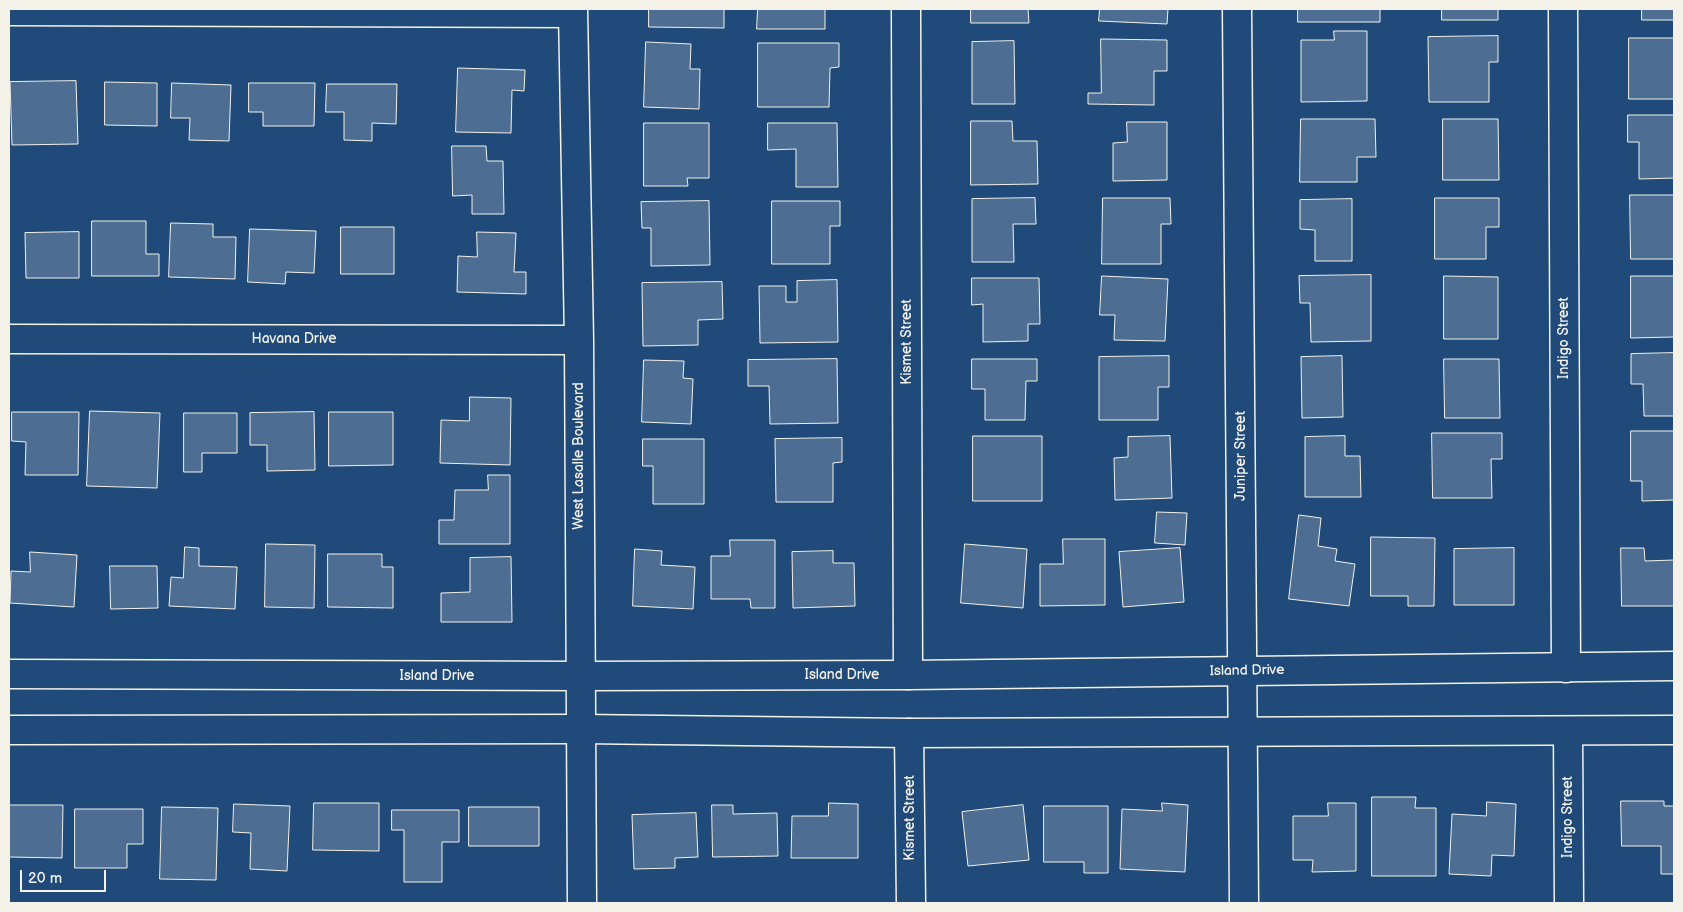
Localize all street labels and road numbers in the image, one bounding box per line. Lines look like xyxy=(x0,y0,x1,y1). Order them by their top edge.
street label: Indigo Street xyxy=(1556,297,1572,379)
street label: Kismet Street xyxy=(899,299,915,385)
street label: Havana Drive xyxy=(251,331,337,347)
street label: West Lasalle Boulevard xyxy=(571,382,587,530)
street label: Juniper Street xyxy=(1233,411,1249,501)
street label: Island Drive xyxy=(1209,662,1285,680)
street label: Island Drive xyxy=(805,667,879,683)
street label: Island Drive xyxy=(400,668,474,684)
street label: Kismet Street xyxy=(902,775,918,861)
street label: Indigo Street xyxy=(1560,776,1576,858)

